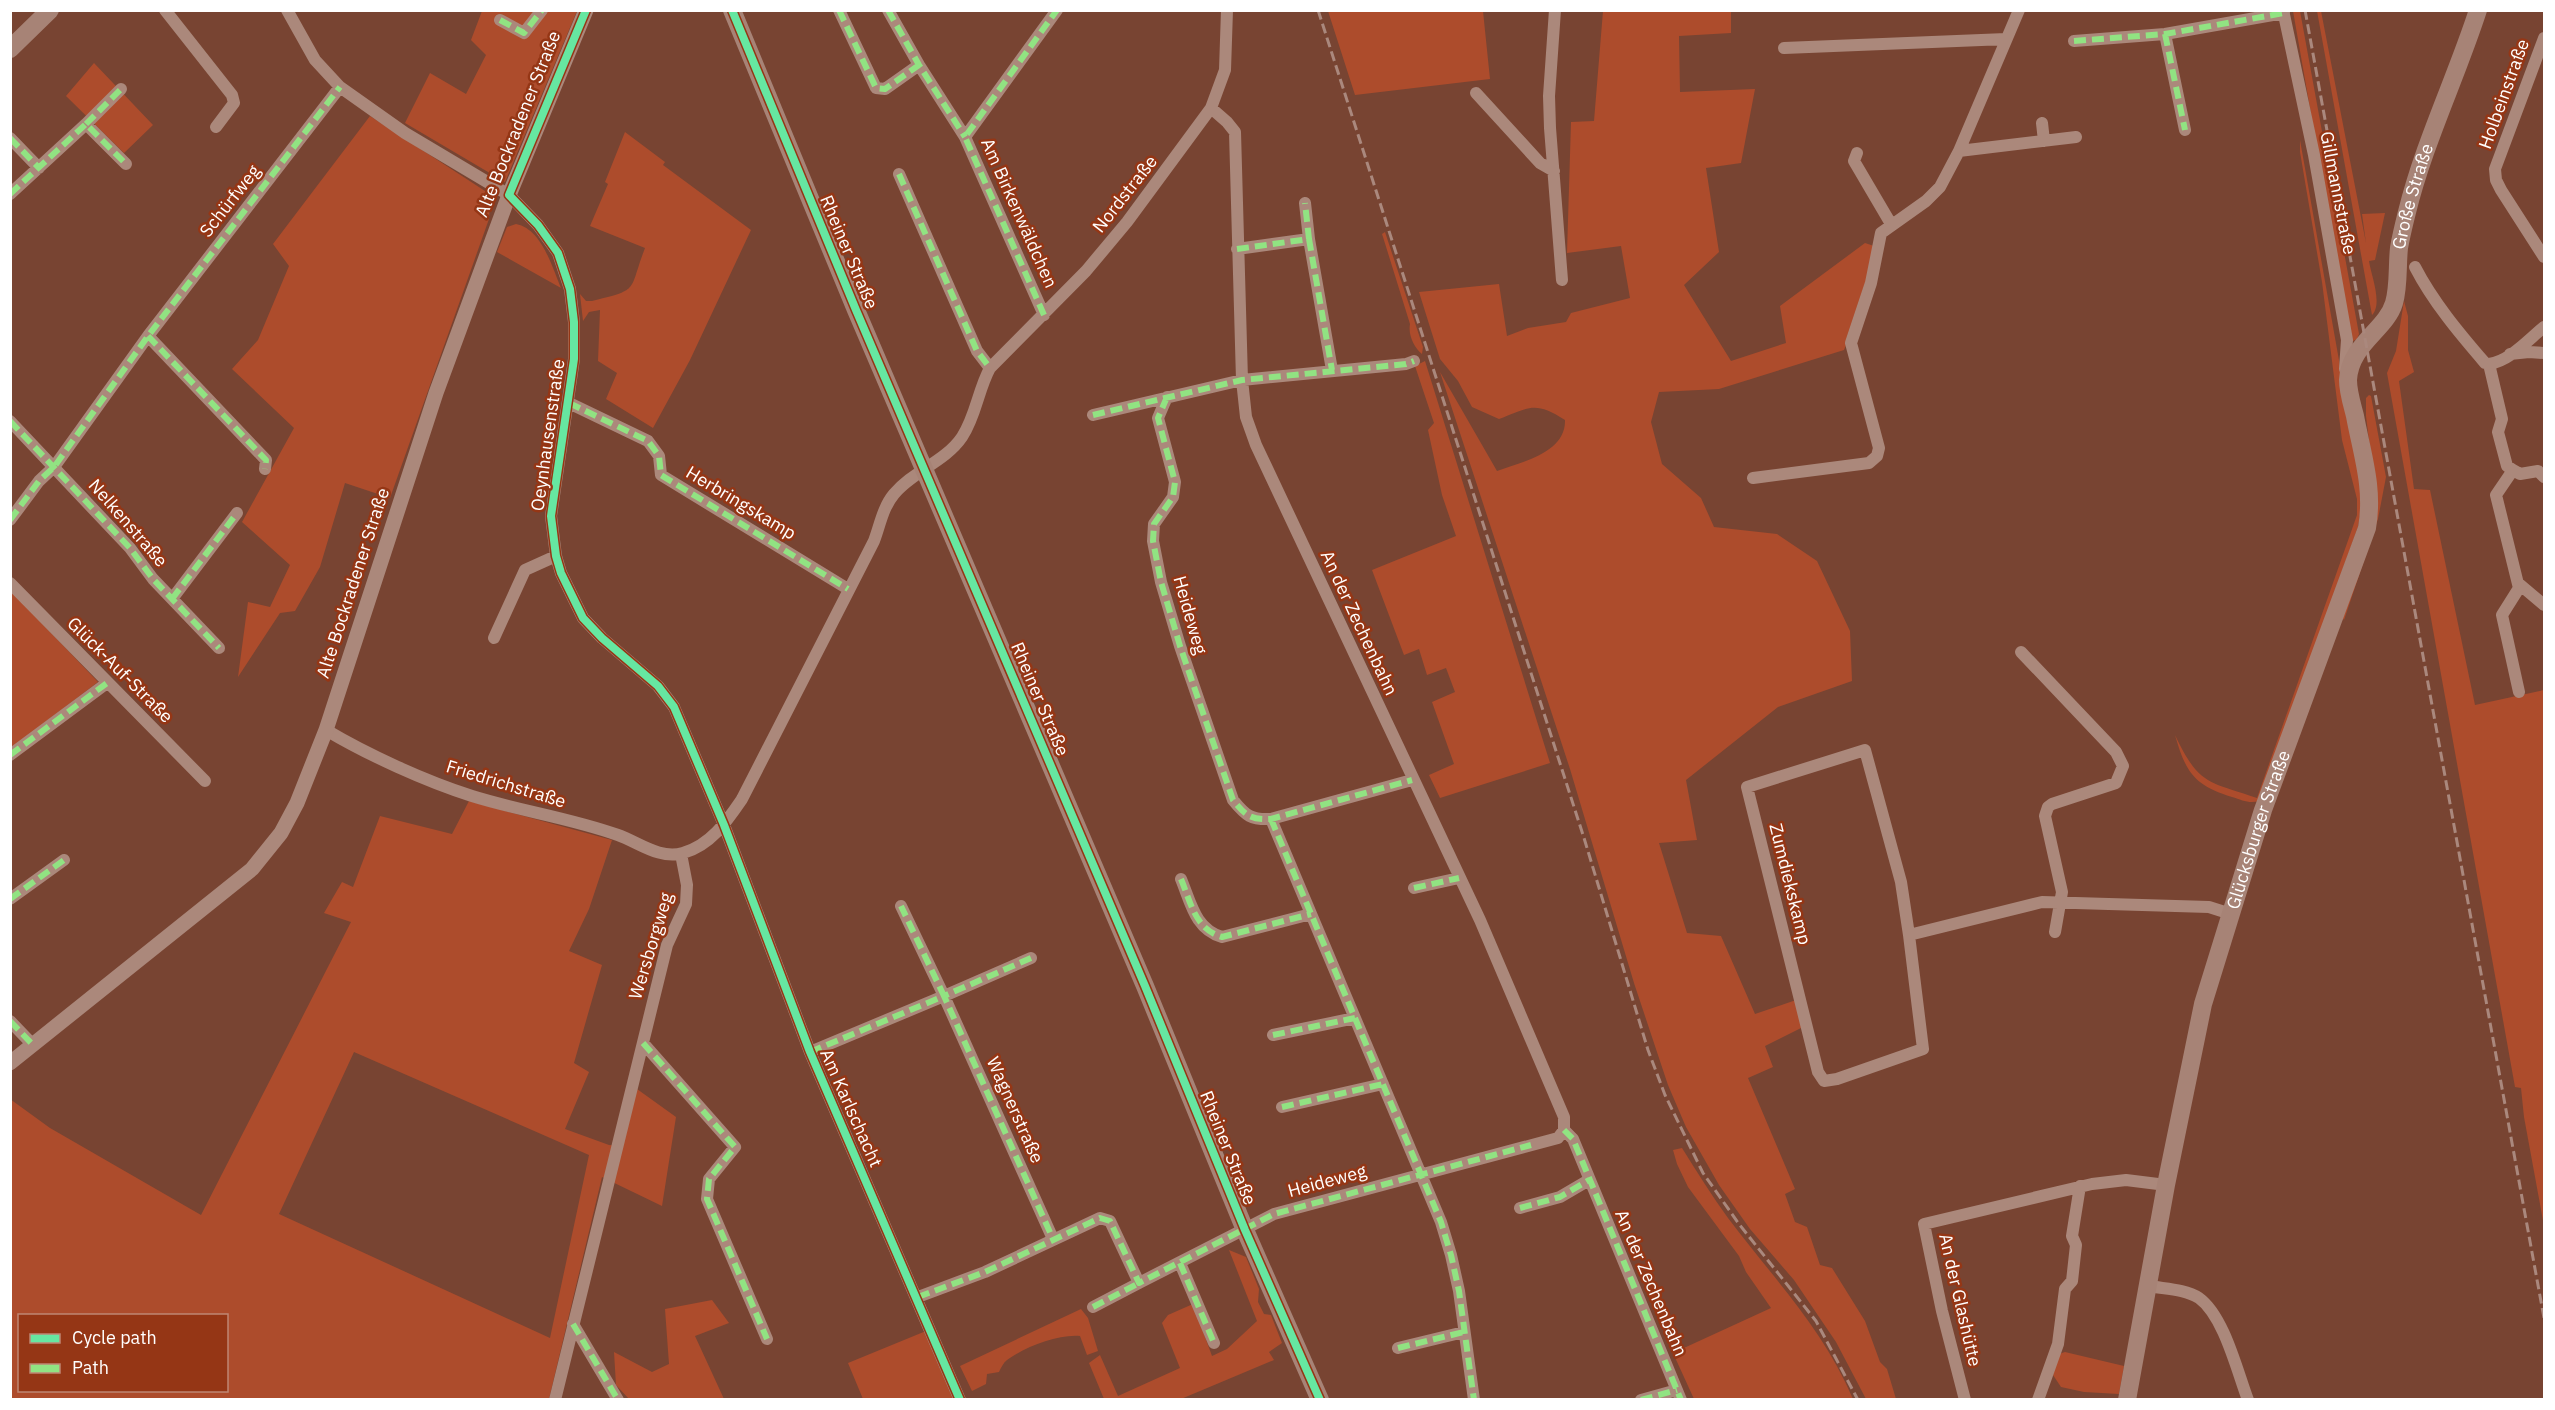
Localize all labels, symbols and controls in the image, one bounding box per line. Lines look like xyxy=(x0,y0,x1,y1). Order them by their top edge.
street label: Alte Bockradener Straße xyxy=(470,27,565,220)
street label: Holbeinstraße xyxy=(2473,36,2534,152)
street label: Gillmannstraße xyxy=(2315,129,2362,257)
street label: Am Birkenwäldchen xyxy=(976,134,1063,291)
street label: Große Straße xyxy=(2387,140,2438,251)
street label: Nordstraße xyxy=(1087,150,1162,237)
street label: Schürfweg xyxy=(194,160,265,241)
street label: Rheiner Straße xyxy=(815,191,884,312)
street label: Oeynhausenstraße xyxy=(525,357,570,512)
street label: Herbringskamp xyxy=(682,461,801,544)
street label: Nelkenstraße xyxy=(84,474,173,572)
street label: Alte Bockradener Straße xyxy=(311,485,394,681)
street label: An der Zechenbahn xyxy=(1316,547,1403,699)
street label: Heideweg xyxy=(1168,573,1213,657)
street label: Glück-Auf-Straße xyxy=(62,612,178,728)
street label: Rheiner Straße xyxy=(1006,638,1075,759)
street label: Glücksburger Straße xyxy=(2221,747,2295,912)
street label: Friedrichstraße xyxy=(443,754,569,813)
street label: Zumdiekskamp xyxy=(1764,821,1817,947)
street label: Wersborgweg xyxy=(623,889,678,1002)
street label: Am Karlschacht xyxy=(815,1045,888,1170)
street label: Wagnerstraße xyxy=(982,1053,1049,1167)
street label: Rheiner Straße xyxy=(1195,1087,1262,1209)
street label: Heideweg xyxy=(1285,1159,1369,1202)
street label: An der Zechenbahn xyxy=(1610,1206,1693,1360)
street label: An der Glashütte xyxy=(1934,1231,1987,1369)
legend xyxy=(18,1314,228,1392)
text: Cycle path xyxy=(72,1326,157,1349)
text: Path xyxy=(72,1356,109,1379)

